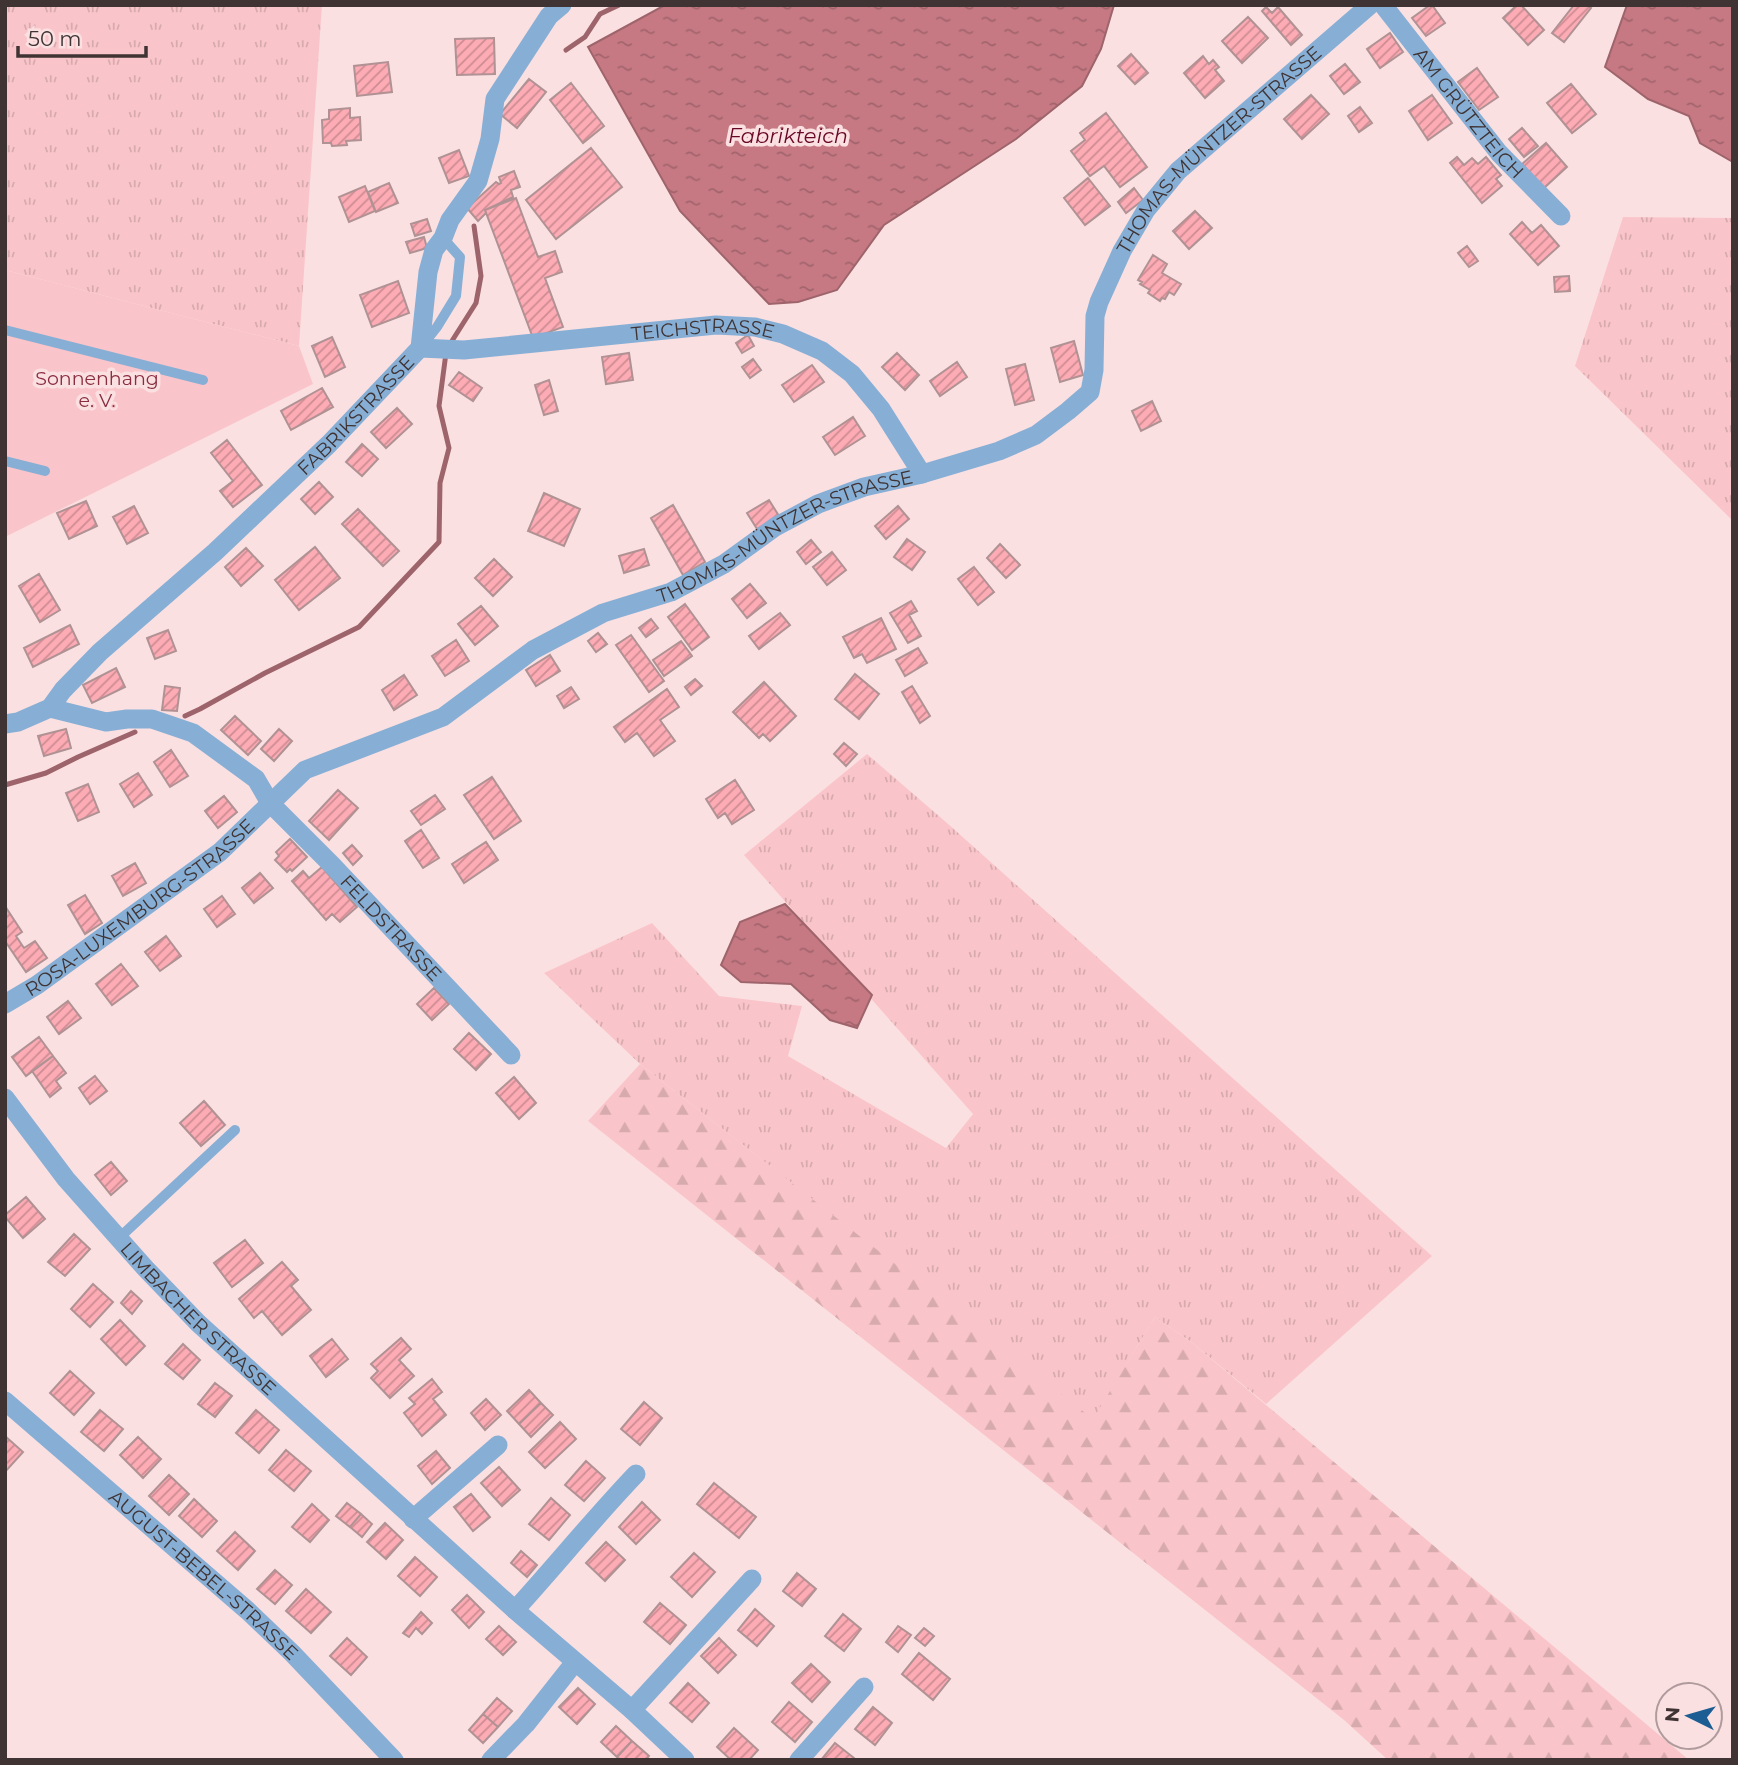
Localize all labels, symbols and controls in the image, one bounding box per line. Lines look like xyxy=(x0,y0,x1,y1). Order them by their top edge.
scale bar xyxy=(18,14,145,58)
text: 50 m xyxy=(28,26,82,51)
street label: THOMAS-MÜNTZER-STRASSE xyxy=(1112,41,1326,258)
street label: AM GRÜTZTEICH xyxy=(1409,43,1529,183)
water label: Fabrikteich xyxy=(728,123,848,148)
street label: TEICHSTRASSE xyxy=(630,313,777,345)
street label: FABRIKSTRASSE xyxy=(292,350,419,480)
park label: Sonnenhang e. V. xyxy=(35,367,159,412)
street label: THOMAS-MÜNTZER-STRASSE xyxy=(654,465,915,607)
street label: ROSA-LUXEMBURG-STRASSE xyxy=(21,814,259,1001)
street label: FELDSTRASSE xyxy=(336,870,447,986)
street label: LIMBACHER STRASSE xyxy=(116,1237,281,1400)
street label: AUGUST-BEBEL-STRASSE xyxy=(105,1485,303,1664)
north arrow xyxy=(1654,1681,1724,1751)
text: N xyxy=(1660,1706,1685,1723)

